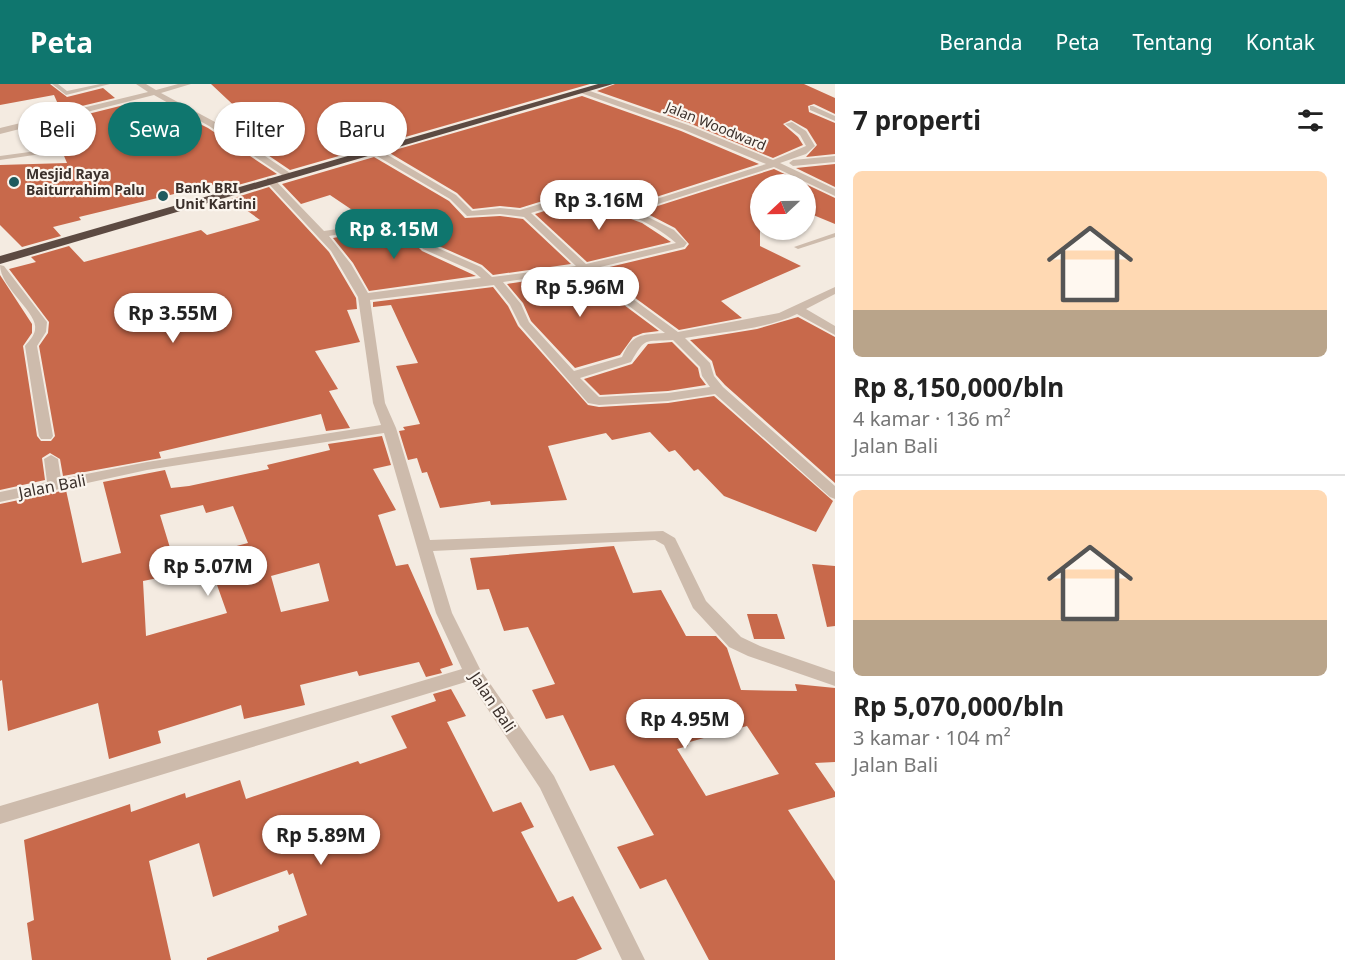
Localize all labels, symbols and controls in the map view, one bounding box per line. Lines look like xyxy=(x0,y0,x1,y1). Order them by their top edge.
text: Peta xyxy=(30,23,93,61)
text: Beranda xyxy=(939,28,1023,56)
text: Peta xyxy=(1056,28,1099,56)
text: Tentang xyxy=(1132,28,1213,56)
text: Kontak xyxy=(1246,28,1315,56)
street label: Jalan Woodward xyxy=(661,96,769,154)
chip: Beli xyxy=(18,102,96,156)
chip: Sewa xyxy=(108,102,202,156)
chip: Filter xyxy=(214,102,305,156)
chip: Baru xyxy=(317,102,407,156)
text: 7 properti xyxy=(853,102,981,138)
icon: filters xyxy=(1294,104,1327,137)
place label: Mesjid Raya Baiturrahim Palu xyxy=(26,164,145,199)
north arrow xyxy=(750,174,816,240)
map controls xyxy=(750,174,816,240)
marker: Mesjid Raya Baiturrahim Palu xyxy=(7,175,21,189)
place label: Bank BRI Unit Kartini xyxy=(175,178,256,213)
pin: Rp 3.16M xyxy=(537,180,661,231)
text: Rp 3.16M xyxy=(554,186,644,213)
marker: Bank BRI Unit Kartini xyxy=(156,189,170,203)
pin: Rp 8.15M xyxy=(332,209,456,260)
icon: home xyxy=(1036,210,1144,318)
text: Rp 8.15M xyxy=(349,215,439,242)
pin: Rp 5.96M xyxy=(518,267,642,318)
text: Rp 5.96M xyxy=(535,273,625,300)
pin: Rp 3.55M xyxy=(111,293,235,344)
text: Rp 3.55M xyxy=(128,299,218,326)
text: Rp 8,150,000/bln xyxy=(853,369,1064,405)
text: 4 kamar · 136 m² xyxy=(853,405,1011,432)
text: Jalan Bali xyxy=(853,432,938,459)
street label: Jalan Bali xyxy=(14,469,88,504)
icon: home xyxy=(1036,529,1144,637)
pin: Rp 5.07M xyxy=(146,546,270,597)
text: Rp 5.07M xyxy=(163,552,253,579)
street label: Jalan Bali xyxy=(464,666,521,736)
text: Rp 5,070,000/bln xyxy=(853,688,1064,724)
pin: Rp 4.95M xyxy=(623,699,747,750)
text: Rp 4.95M xyxy=(640,705,730,732)
text: 3 kamar · 104 m² xyxy=(853,724,1011,751)
text: Jalan Bali xyxy=(853,751,938,778)
pin: Rp 5.89M xyxy=(259,815,383,866)
text: Rp 5.89M xyxy=(276,821,366,848)

